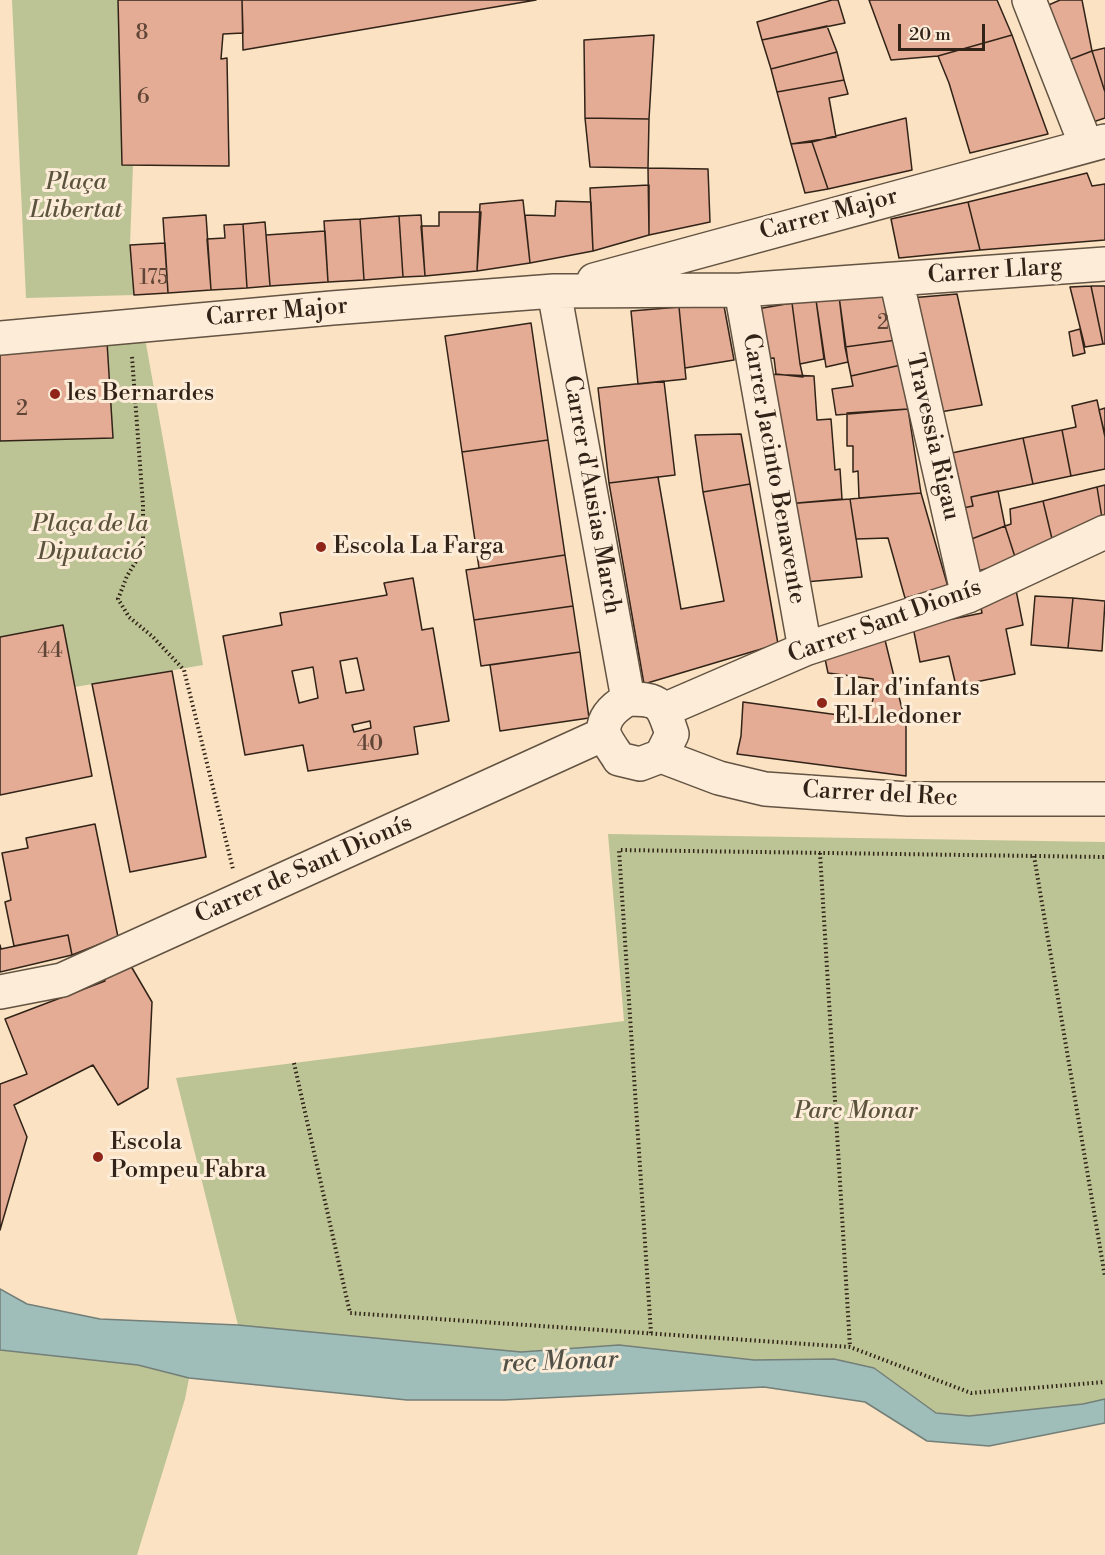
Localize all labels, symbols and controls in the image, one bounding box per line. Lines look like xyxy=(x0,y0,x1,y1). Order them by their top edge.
scale bar xyxy=(901,12,988,50)
house number: 8 xyxy=(136,21,148,47)
text: 20 m xyxy=(909,23,951,46)
house number: 6 xyxy=(137,85,149,111)
park label: Plaça Llibertat xyxy=(30,169,122,225)
street label: Carrer Major xyxy=(757,183,901,247)
street label: Carrer Llarg xyxy=(927,253,1063,291)
house number: 175 xyxy=(139,266,169,292)
street label: Carrer Major xyxy=(205,292,349,334)
house number: 2 xyxy=(877,311,889,337)
street label: Carrer Jacinto Benavente xyxy=(735,332,811,606)
street label: Travessia Rigau xyxy=(899,351,965,523)
street label: Carrer d'Ausias March xyxy=(556,373,626,617)
place label: les Bernardes xyxy=(67,380,214,408)
marker: les Bernardes xyxy=(48,387,62,401)
house number: 2 xyxy=(16,397,28,423)
park label: Plaça de la Diputació xyxy=(32,511,148,567)
place label: Escola La Farga xyxy=(333,533,504,561)
marker: Escola La Farga xyxy=(314,540,328,554)
street label: Carrer Sant Dionís xyxy=(784,574,986,670)
house number: 44 xyxy=(37,639,63,665)
place label: Llar d'infants El Lledoner xyxy=(834,675,980,731)
marker: Llar d'infants El Lledoner xyxy=(815,696,829,710)
house number: 40 xyxy=(357,732,383,758)
street label: Carrer del Rec xyxy=(802,777,958,813)
street label: Carrer de Sant Dionís xyxy=(191,809,417,931)
park label: Parc Monar xyxy=(794,1098,918,1126)
place label: Escola Pompeu Fabra xyxy=(110,1129,266,1185)
marker: Escola Pompeu Fabra xyxy=(91,1150,105,1164)
water label: rec Monar xyxy=(501,1345,619,1381)

